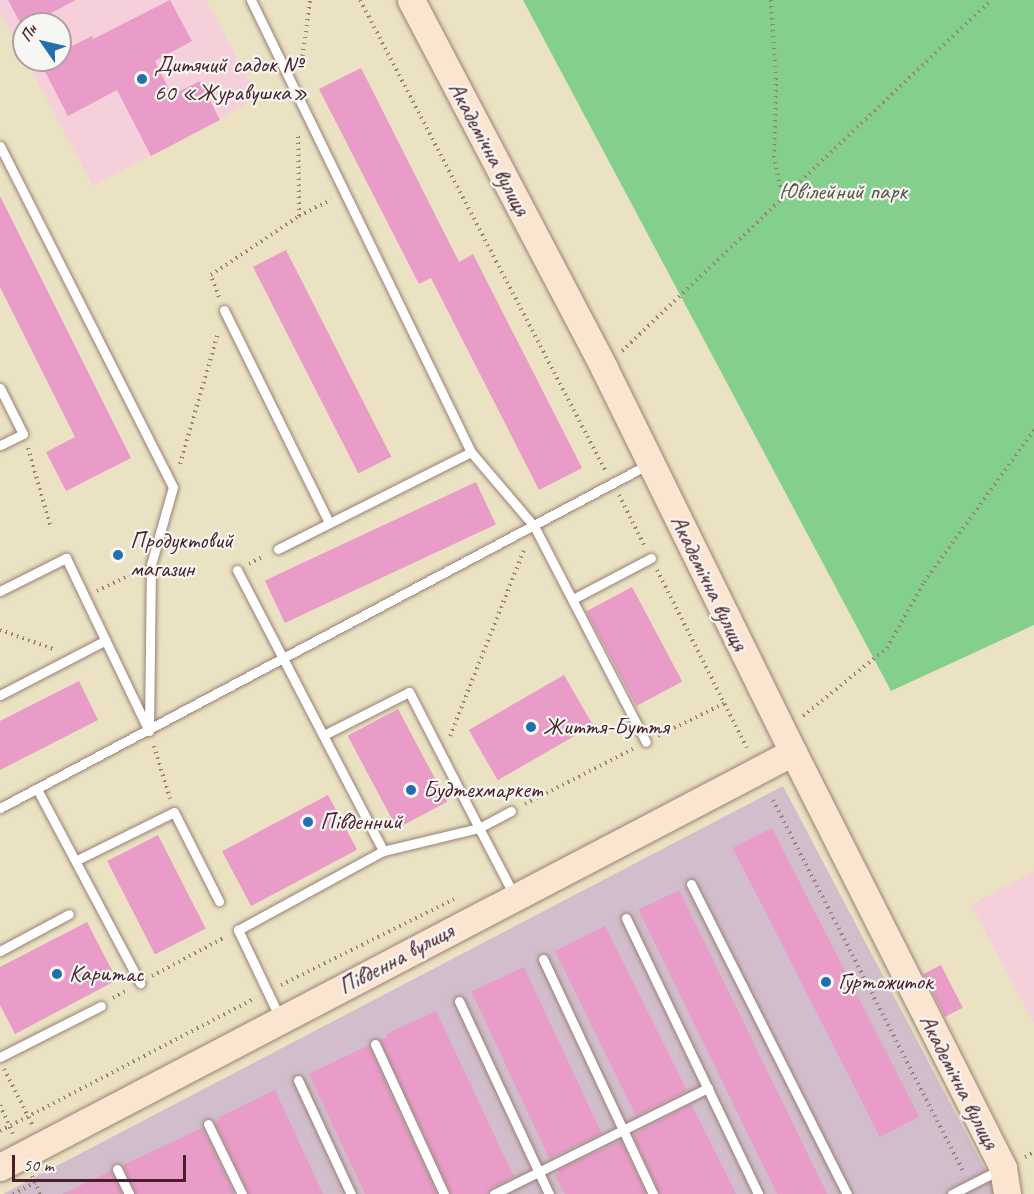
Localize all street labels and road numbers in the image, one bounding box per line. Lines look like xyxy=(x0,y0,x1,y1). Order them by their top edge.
street label: Академічна вулиця xyxy=(441,77,537,221)
street label: Академічна вулиця xyxy=(664,510,754,656)
street label: Південна вулиця xyxy=(333,916,459,1002)
street label: Академічна вулиця xyxy=(913,1009,1005,1155)

